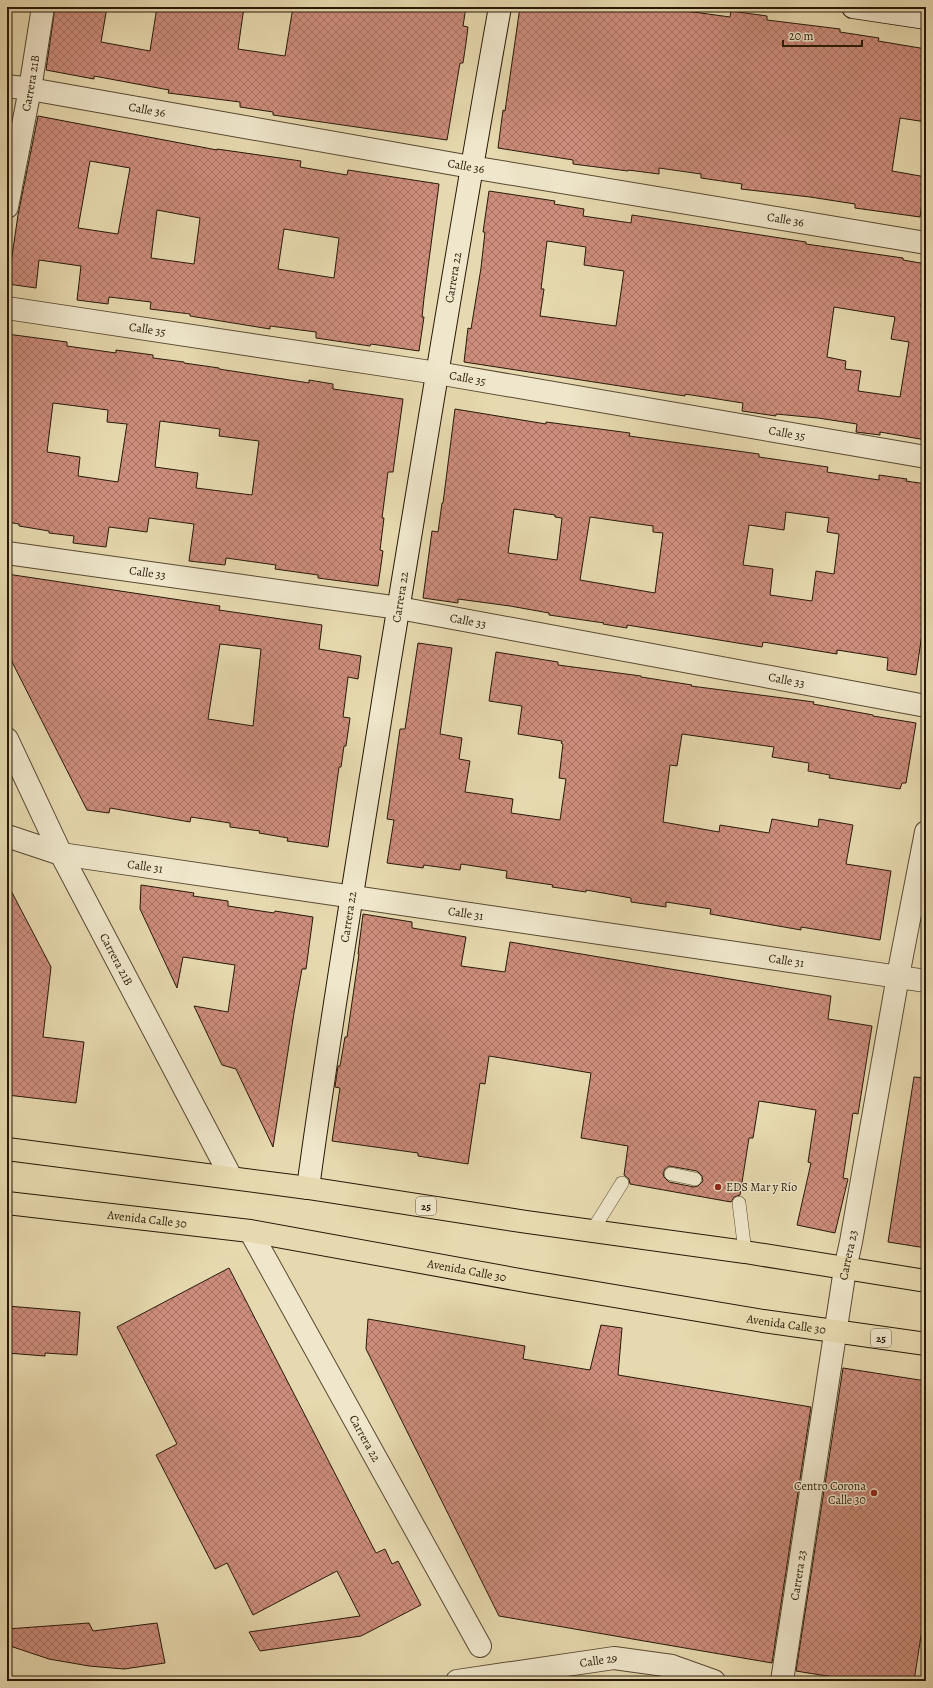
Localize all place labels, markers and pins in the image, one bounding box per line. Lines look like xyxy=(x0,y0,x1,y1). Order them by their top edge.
place label: EDS Mar y Río xyxy=(726,1179,797,1195)
marker: EDS Mar y Río xyxy=(713,1182,723,1192)
place label: Centro Corona Calle 30 xyxy=(794,1478,866,1508)
marker: Centro Corona Calle 30 xyxy=(869,1488,879,1498)

